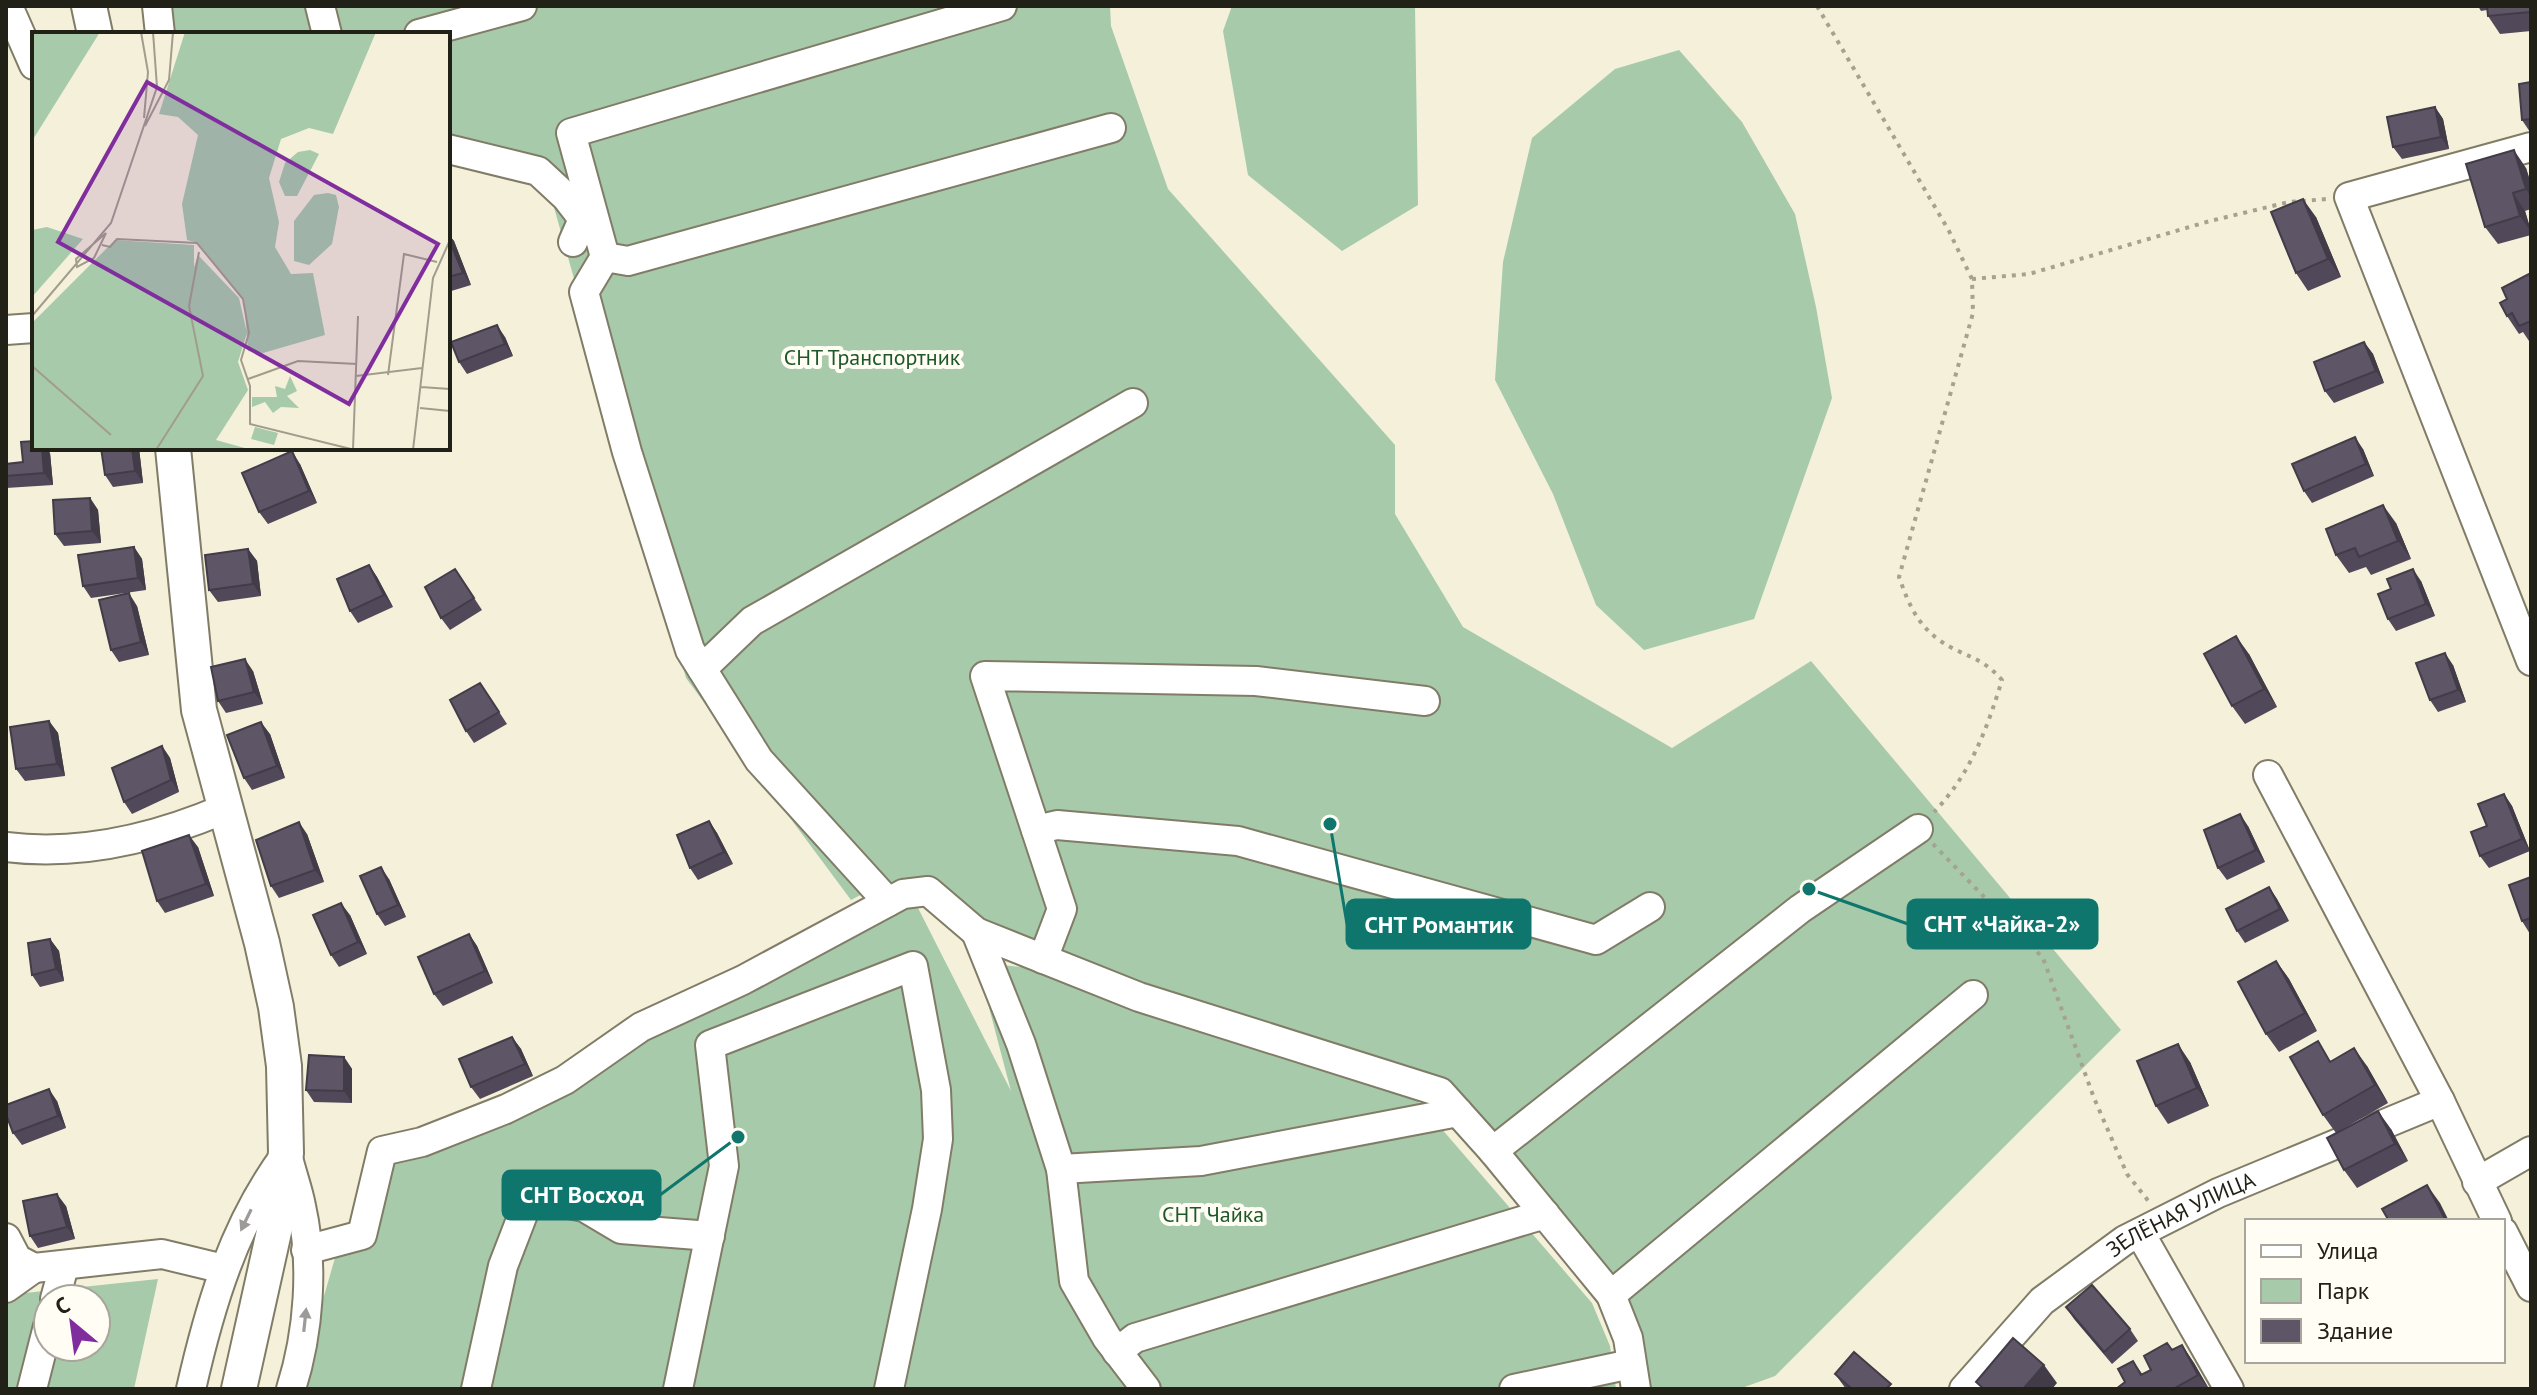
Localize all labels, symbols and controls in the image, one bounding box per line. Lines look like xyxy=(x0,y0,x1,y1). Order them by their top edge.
inset map xyxy=(32,32,450,450)
park label: СНТ Транспортник xyxy=(784,343,961,371)
callout: СНТ Романтик xyxy=(1347,900,1530,948)
callout: СНТ «Чайка-2» xyxy=(1908,900,2097,948)
text: СНТ «Чайка-2» xyxy=(1924,908,2081,939)
text: СНТ Романтик xyxy=(1364,909,1514,940)
street label: ЗЕЛЁНАЯ УЛИЦА xyxy=(2101,1165,2259,1263)
callout: СНТ Восход xyxy=(503,1171,660,1219)
text: СНТ Восход xyxy=(520,1179,644,1210)
park label: СНТ Чайка xyxy=(1162,1200,1264,1228)
one-way arrow xyxy=(239,1208,253,1231)
legend xyxy=(2245,1219,2505,1363)
text: Улица xyxy=(2317,1235,2378,1266)
text: Парк xyxy=(2317,1275,2370,1306)
north arrow xyxy=(32,1283,112,1363)
text: С xyxy=(50,1290,74,1321)
one-way arrow xyxy=(298,1307,311,1332)
text: Здание xyxy=(2317,1315,2393,1346)

